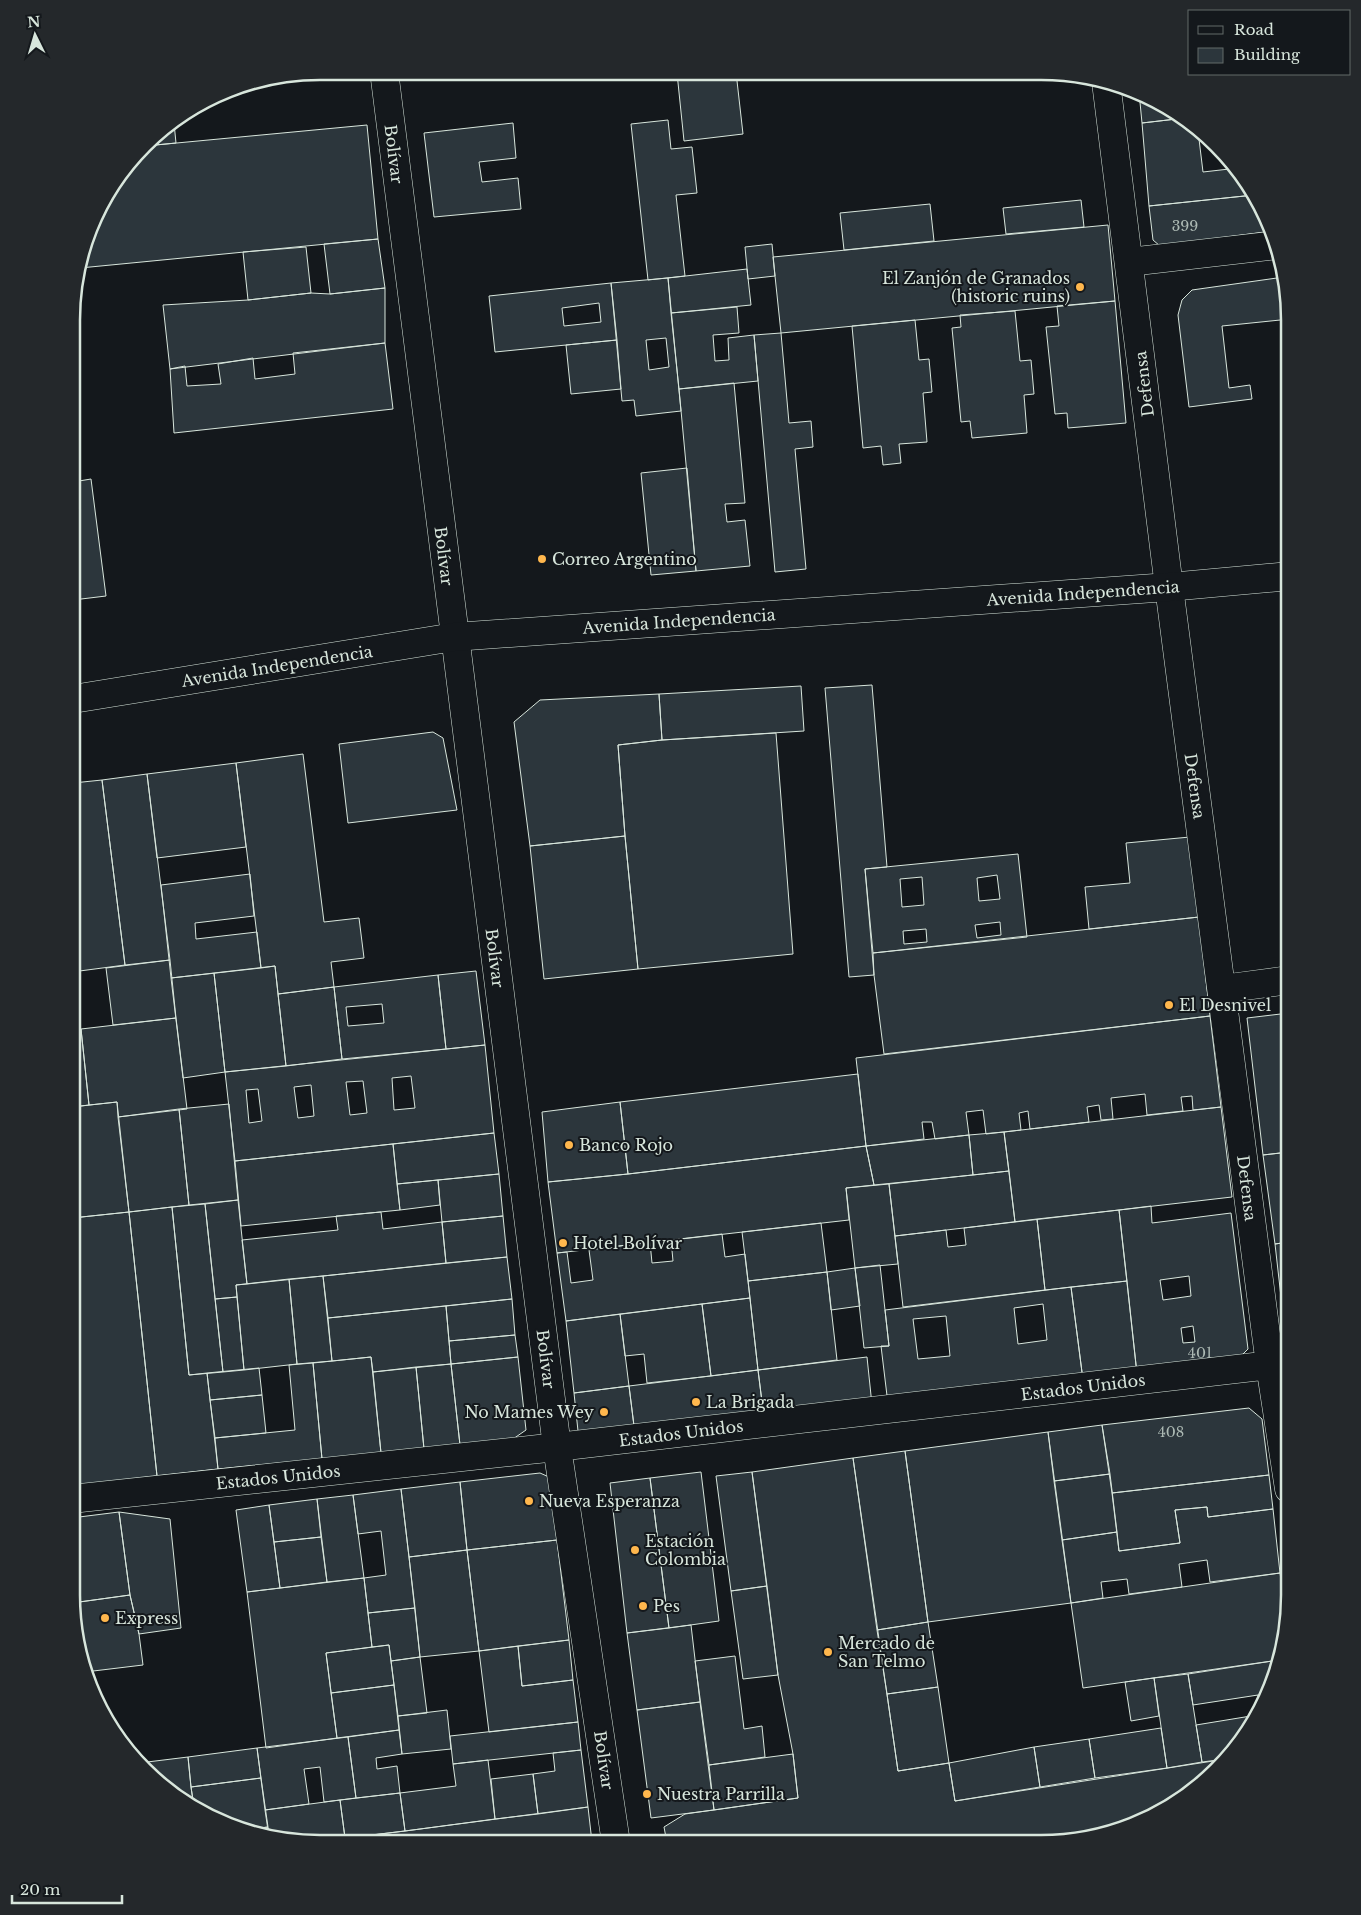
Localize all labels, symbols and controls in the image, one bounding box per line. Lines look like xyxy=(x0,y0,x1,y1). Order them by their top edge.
north arrow xyxy=(10,10,60,60)
legend xyxy=(1188,10,1351,75)
text: N xyxy=(27,13,41,32)
text: Road xyxy=(1234,20,1274,39)
text: Building xyxy=(1234,45,1301,64)
street label: Bolívar xyxy=(380,123,408,185)
house number: 399 xyxy=(1172,217,1198,235)
place label: El Zanjón de Granados (historic ruins) xyxy=(882,268,1070,306)
marker: El Zanjón de Granados (historic ruins) xyxy=(1074,281,1086,293)
street label: Defensa xyxy=(1130,350,1158,418)
street label: Bolívar xyxy=(430,525,458,587)
place label: Correo Argentino xyxy=(552,549,697,569)
marker: Correo Argentino xyxy=(536,553,548,565)
street label: Avenida Independencia xyxy=(985,576,1180,610)
street label: Avenida Independencia xyxy=(581,604,776,638)
street label: Avenida Independencia xyxy=(179,641,374,691)
street label: Defensa xyxy=(1181,752,1210,820)
street label: Bolívar xyxy=(481,927,509,989)
place label: El Desnivel xyxy=(1179,995,1271,1015)
marker: El Desnivel xyxy=(1163,999,1175,1011)
place label: Banco Rojo xyxy=(579,1135,673,1155)
marker: Banco Rojo xyxy=(563,1139,575,1151)
street label: Defensa xyxy=(1233,1154,1261,1222)
place label: Hotel Bolívar xyxy=(573,1233,683,1253)
marker: Hotel Bolívar xyxy=(557,1237,569,1249)
street label: Bolívar xyxy=(532,1328,560,1390)
house number: 401 xyxy=(1188,1344,1212,1362)
street label: Estados Unidos xyxy=(1020,1369,1146,1405)
place label: La Brigada xyxy=(706,1392,795,1412)
marker: La Brigada xyxy=(690,1396,702,1408)
place label: No Mames Wey xyxy=(464,1402,595,1422)
marker: No Mames Wey xyxy=(598,1406,610,1418)
street label: Estados Unidos xyxy=(618,1415,744,1451)
house number: 408 xyxy=(1158,1423,1184,1441)
street label: Estados Unidos xyxy=(215,1461,341,1493)
place label: Nueva Esperanza xyxy=(539,1491,680,1511)
marker: Nueva Esperanza xyxy=(523,1495,535,1507)
place label: Estación Colombia xyxy=(645,1531,726,1569)
marker: Estación Colombia xyxy=(629,1544,641,1556)
place label: Pes xyxy=(653,1596,680,1616)
marker: Pes xyxy=(637,1600,649,1612)
place label: Express xyxy=(115,1608,178,1628)
marker: Express xyxy=(99,1612,111,1624)
place label: Mercado de San Telmo xyxy=(838,1633,935,1671)
marker: Mercado de San Telmo xyxy=(822,1646,834,1658)
street label: Bolívar xyxy=(590,1729,618,1791)
place label: Nuestra Parrilla xyxy=(657,1784,785,1804)
marker: Nuestra Parrilla xyxy=(641,1788,653,1800)
scale bar xyxy=(12,1872,122,1904)
text: 20 m xyxy=(20,1880,60,1899)

